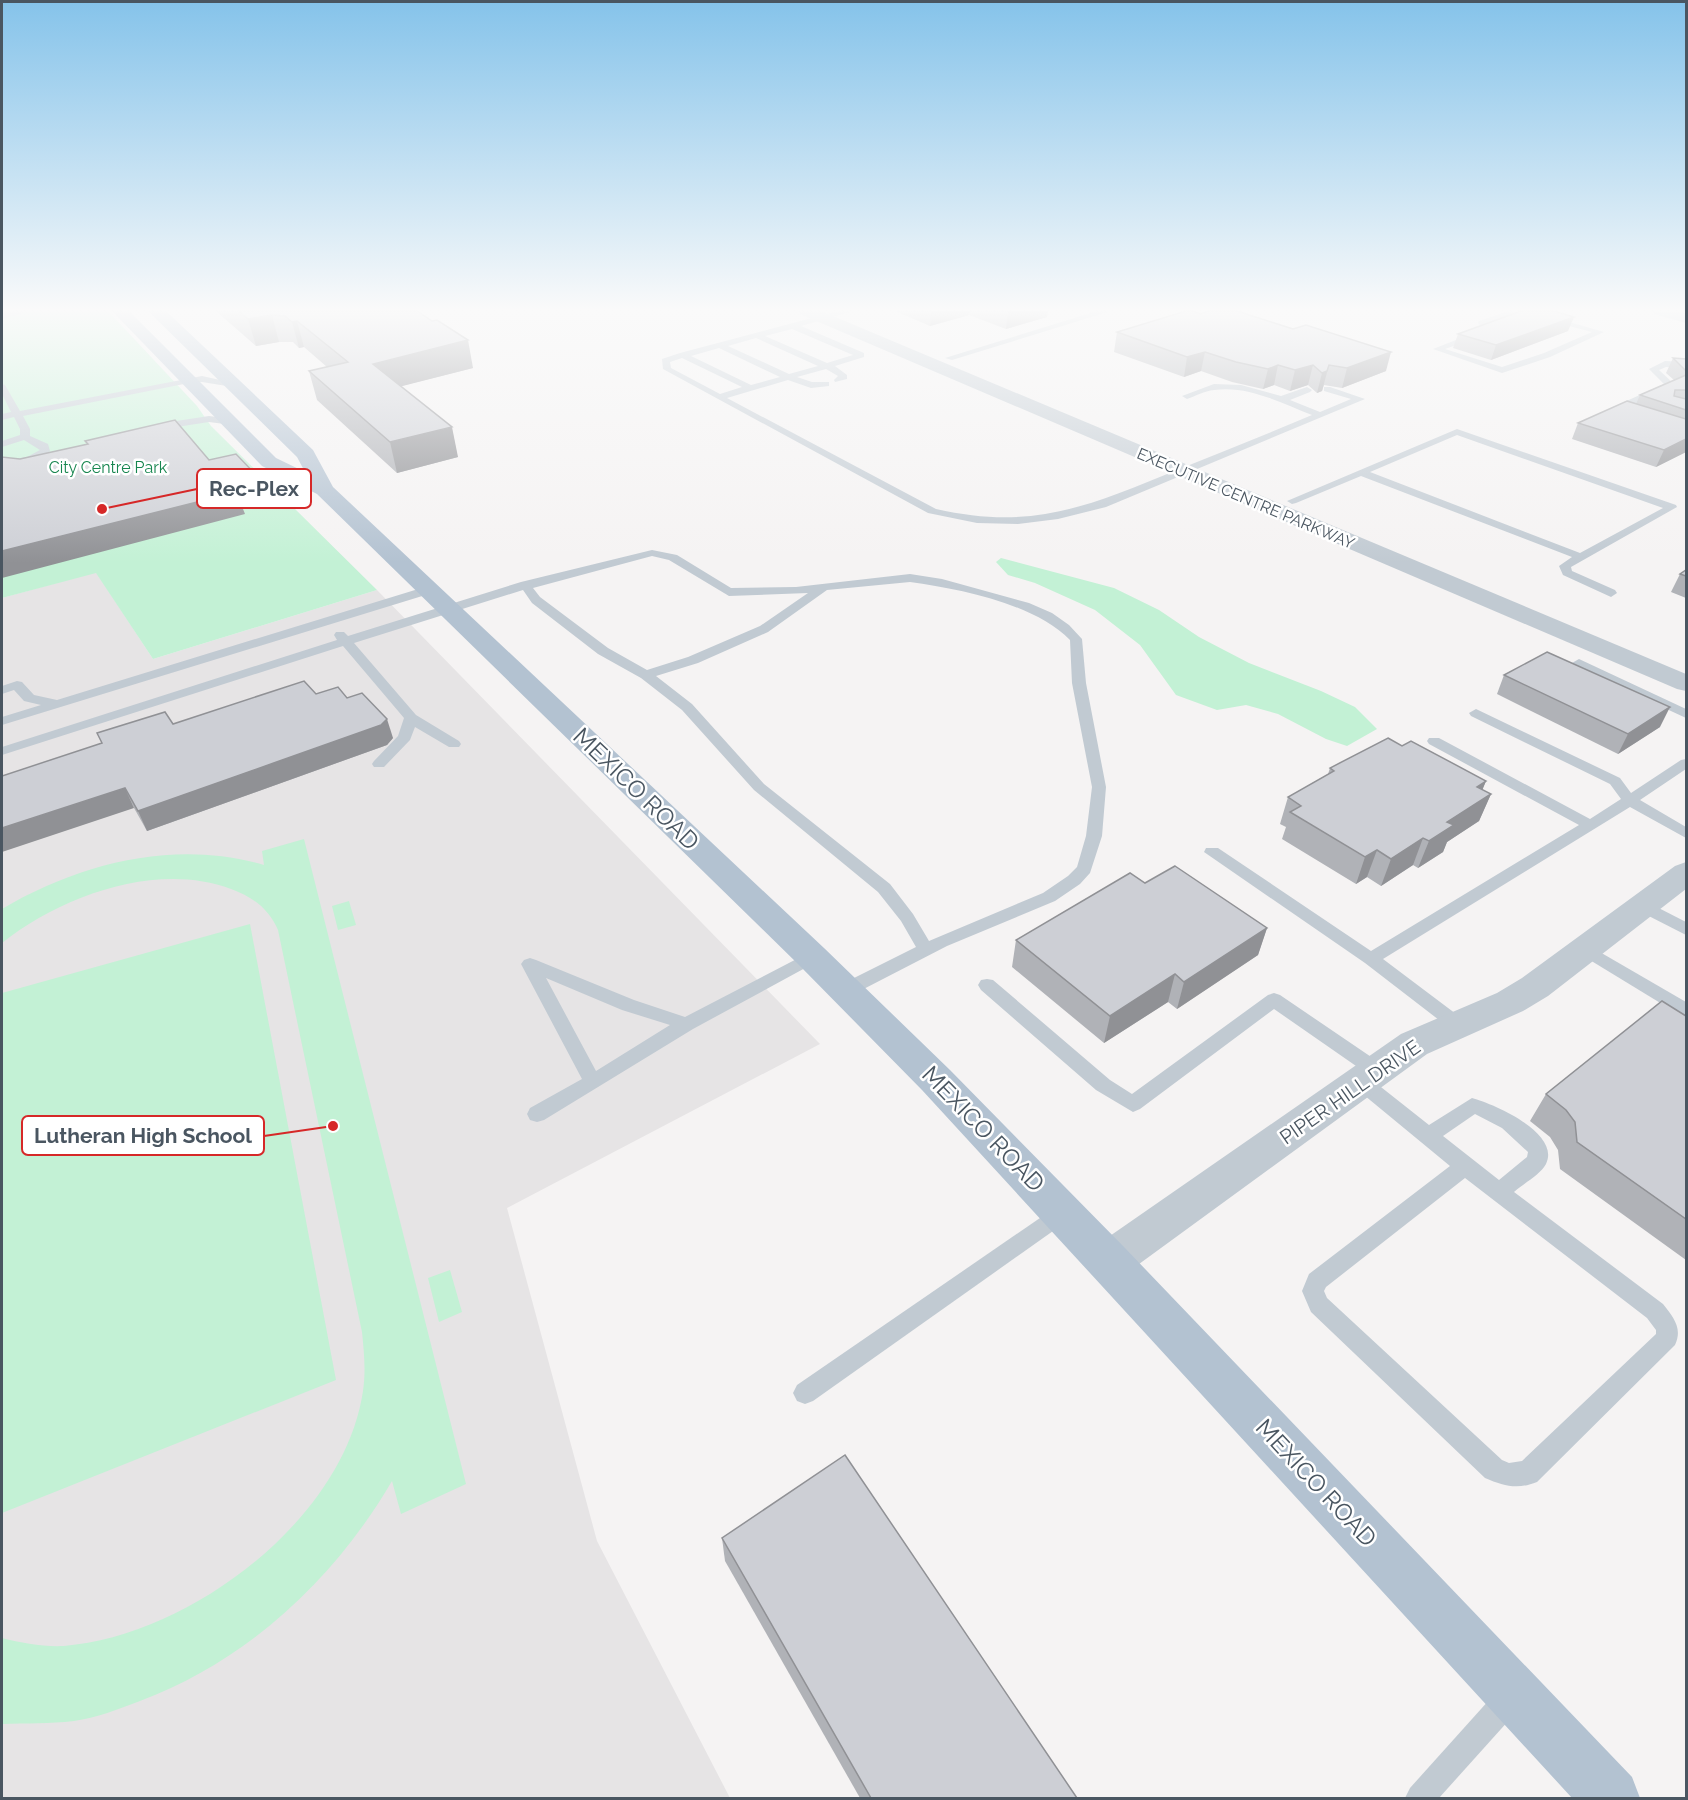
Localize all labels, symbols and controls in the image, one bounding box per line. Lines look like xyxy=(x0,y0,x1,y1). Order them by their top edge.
street label: EXECUTIVE CENTRE PARKWAY xyxy=(1134,444,1358,553)
park label: City Centre Park xyxy=(49,458,168,477)
callout: Rec-Plex xyxy=(197,469,311,508)
text: Rec-Plex xyxy=(209,476,300,501)
street label: MEXICO ROAD xyxy=(567,721,705,856)
street label: PIPER HILL DRIVE xyxy=(1275,1035,1425,1149)
street label: MEXICO ROAD xyxy=(916,1060,1051,1198)
callout: Lutheran High School xyxy=(22,1116,264,1155)
text: Lutheran High School xyxy=(34,1123,252,1148)
street label: MEXICO ROAD xyxy=(1250,1413,1383,1552)

